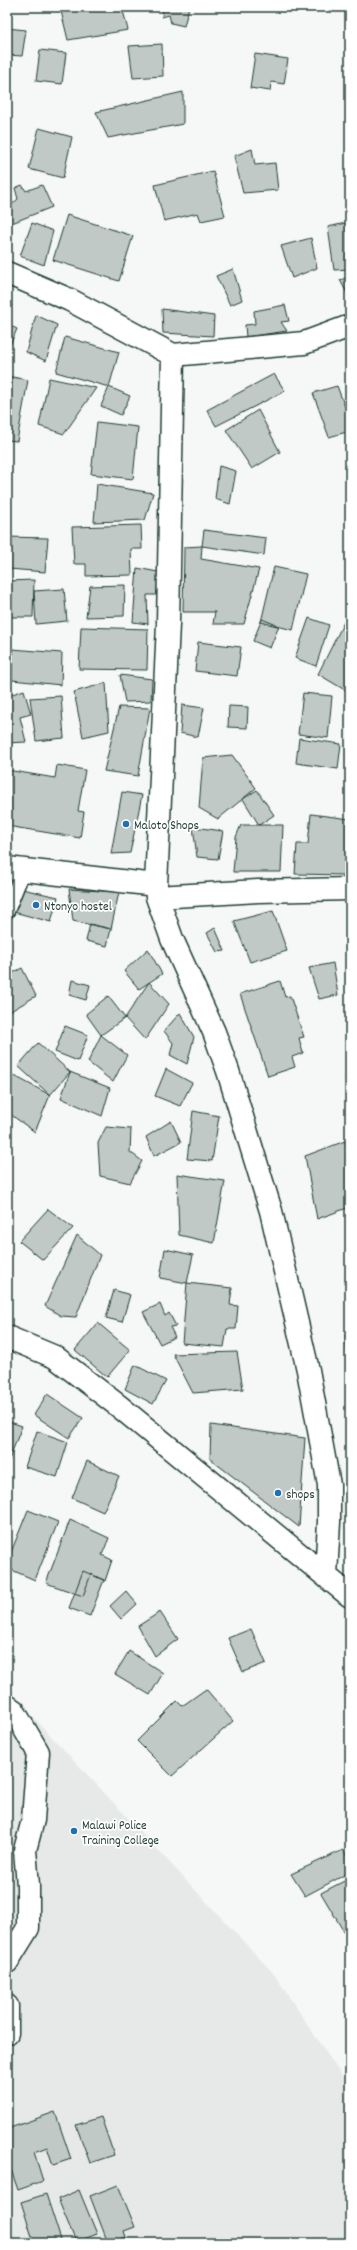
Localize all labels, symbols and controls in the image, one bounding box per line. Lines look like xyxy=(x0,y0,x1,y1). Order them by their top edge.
place label: Maloto Shops xyxy=(134,817,199,836)
marker: Maloto Shops xyxy=(121,819,131,829)
place label: Ntonyo hostel xyxy=(44,898,112,917)
marker: Ntonyo hostel xyxy=(31,900,41,910)
place label: shops xyxy=(286,1486,315,1505)
marker: shops xyxy=(273,1488,283,1498)
place label: Malawi Police Training College xyxy=(82,1817,159,1851)
marker: Malawi Police Training College xyxy=(69,1826,79,1836)

